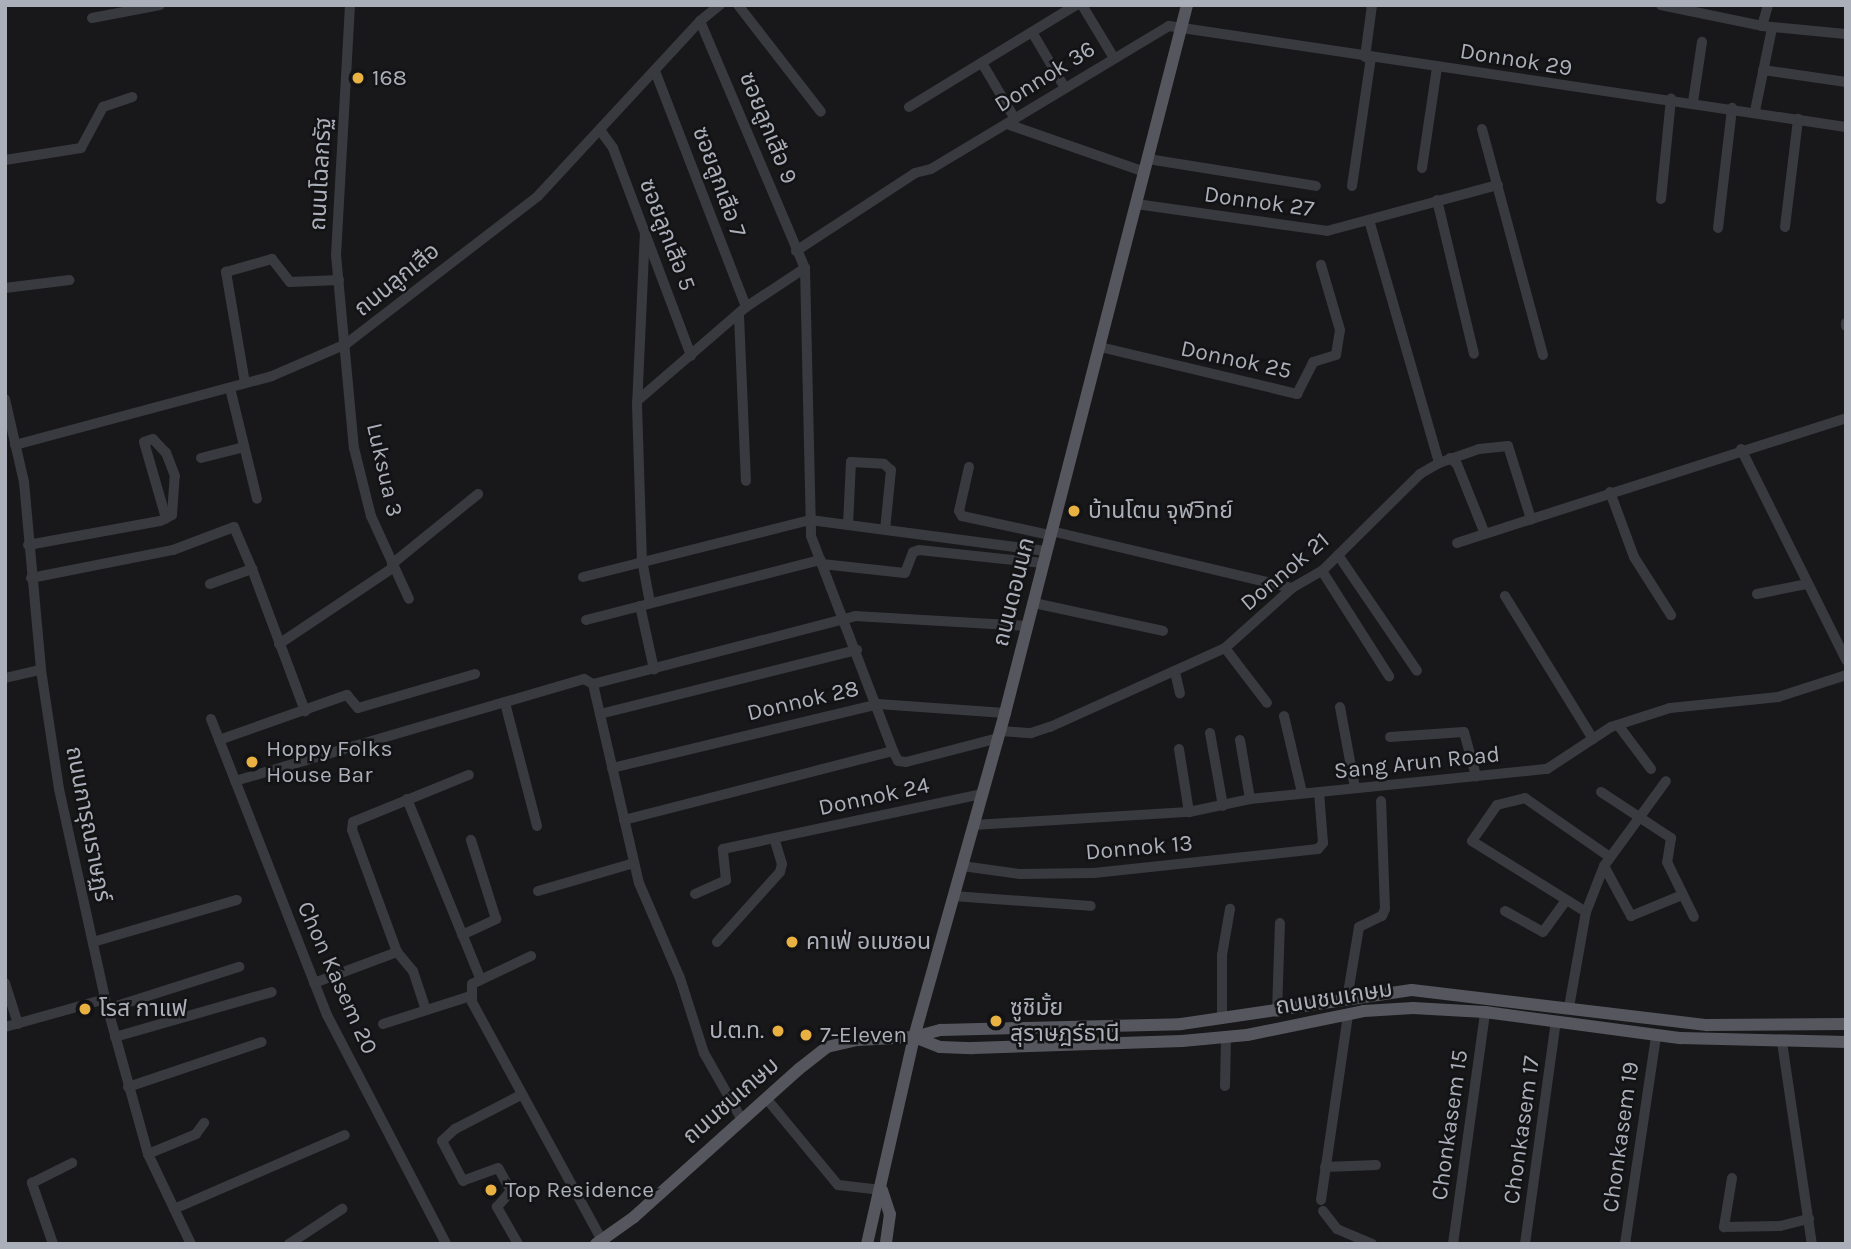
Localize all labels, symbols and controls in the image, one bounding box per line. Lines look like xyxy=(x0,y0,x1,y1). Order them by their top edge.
street label: Donnok 36 xyxy=(990,35,1100,119)
street label: Donnok 29 xyxy=(1458,38,1574,82)
place label: 168 xyxy=(372,64,407,92)
street label: ซอยลูกเสือ 9 xyxy=(733,68,803,188)
marker: 168 xyxy=(350,70,366,86)
street label: ถนนโฉลกรัฐ xyxy=(304,117,338,231)
street label: ซอยลูกเสือ 7 xyxy=(686,123,752,241)
street label: ซอยลูกเสือ 5 xyxy=(633,175,701,295)
street label: Donnok 27 xyxy=(1202,181,1316,223)
street label: ถนนลูกเสือ xyxy=(349,237,445,323)
street label: Donnok 25 xyxy=(1178,335,1294,385)
street label: Luksua 3 xyxy=(360,420,408,520)
place label: บ้านโตน จุฬวิทย์ xyxy=(1088,497,1233,525)
marker: บ้านโตน จุฬวิทย์ xyxy=(1066,503,1082,519)
street label: Donnok 21 xyxy=(1235,527,1335,617)
street label: ถนนดอนนก xyxy=(987,535,1041,649)
street label: Donnok 28 xyxy=(744,675,862,727)
place label: Hoppy Folks House Bar xyxy=(266,735,392,789)
street label: Sang Arun Road xyxy=(1333,741,1501,785)
street label: ถนนการุณราษฏร์ xyxy=(59,744,117,904)
marker: Hoppy Folks House Bar xyxy=(244,754,260,770)
street label: Donnok 24 xyxy=(816,772,932,822)
street label: Donnok 13 xyxy=(1084,830,1194,866)
street label: Chon Kasem 20 xyxy=(291,897,383,1059)
place label: คาเฟ่ อเมซอน xyxy=(806,928,931,956)
marker: คาเฟ่ อเมซอน xyxy=(784,934,800,950)
street label: ถนนชนเกษม xyxy=(1273,975,1395,1021)
place label: ซูชิมั้ย สุราษฎร์ธานี xyxy=(1010,994,1119,1048)
place label: โรส กาแฟ xyxy=(99,995,187,1023)
marker: โรส กาแฟ xyxy=(77,1001,93,1017)
marker: ซูชิมั้ย สุราษฎร์ธานี xyxy=(988,1013,1004,1029)
place label: ป.ต.ท. xyxy=(709,1017,764,1045)
place label: 7-Eleven xyxy=(820,1021,907,1049)
marker: ป.ต.ท. xyxy=(770,1023,786,1039)
marker: 7-Eleven xyxy=(798,1027,814,1043)
street label: Chonkasem 15 xyxy=(1426,1048,1474,1202)
street label: ถนนชนเกษม xyxy=(677,1052,785,1150)
street label: Chonkasem 17 xyxy=(1498,1054,1546,1206)
street label: Chonkasem 19 xyxy=(1597,1060,1645,1214)
place label: Top Residence xyxy=(505,1176,654,1204)
marker: Top Residence xyxy=(483,1182,499,1198)

